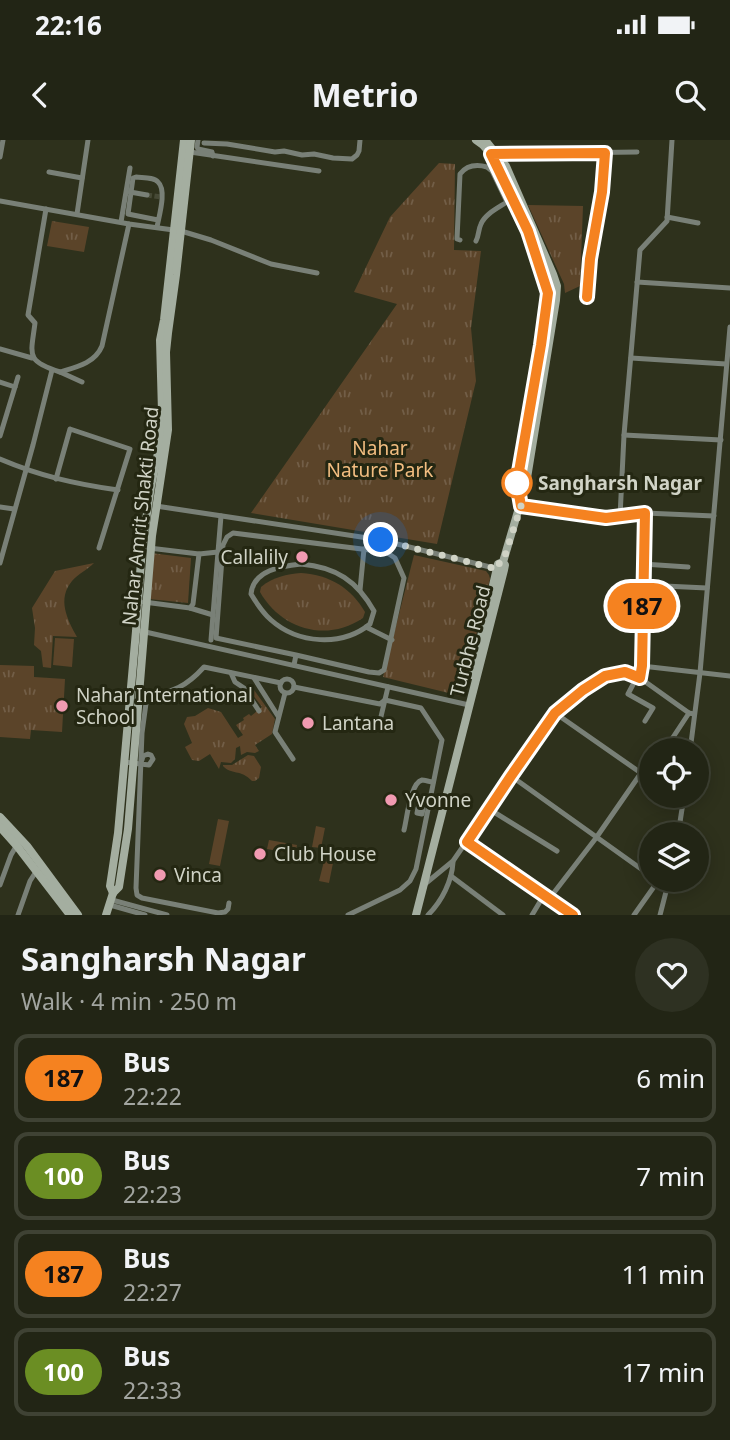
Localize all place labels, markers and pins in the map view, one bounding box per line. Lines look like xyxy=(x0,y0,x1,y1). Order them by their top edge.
marker: Sangharsh Nagar xyxy=(502,468,532,498)
place label: Sangharsh Nagar xyxy=(538,470,702,496)
place label: Callalily xyxy=(220,544,288,570)
marker: Callalily xyxy=(294,549,310,565)
place label: Nahar International School xyxy=(76,682,253,730)
marker: Nahar International School xyxy=(54,698,70,714)
place label: Lantana xyxy=(322,710,394,736)
marker: Lantana xyxy=(300,715,316,731)
place label: Yvonne xyxy=(405,787,471,813)
marker: Yvonne xyxy=(383,792,399,808)
place label: Club House xyxy=(274,841,376,867)
marker: Club House xyxy=(252,846,268,862)
place label: Vinca xyxy=(174,862,222,888)
marker: Vinca xyxy=(152,867,168,883)

